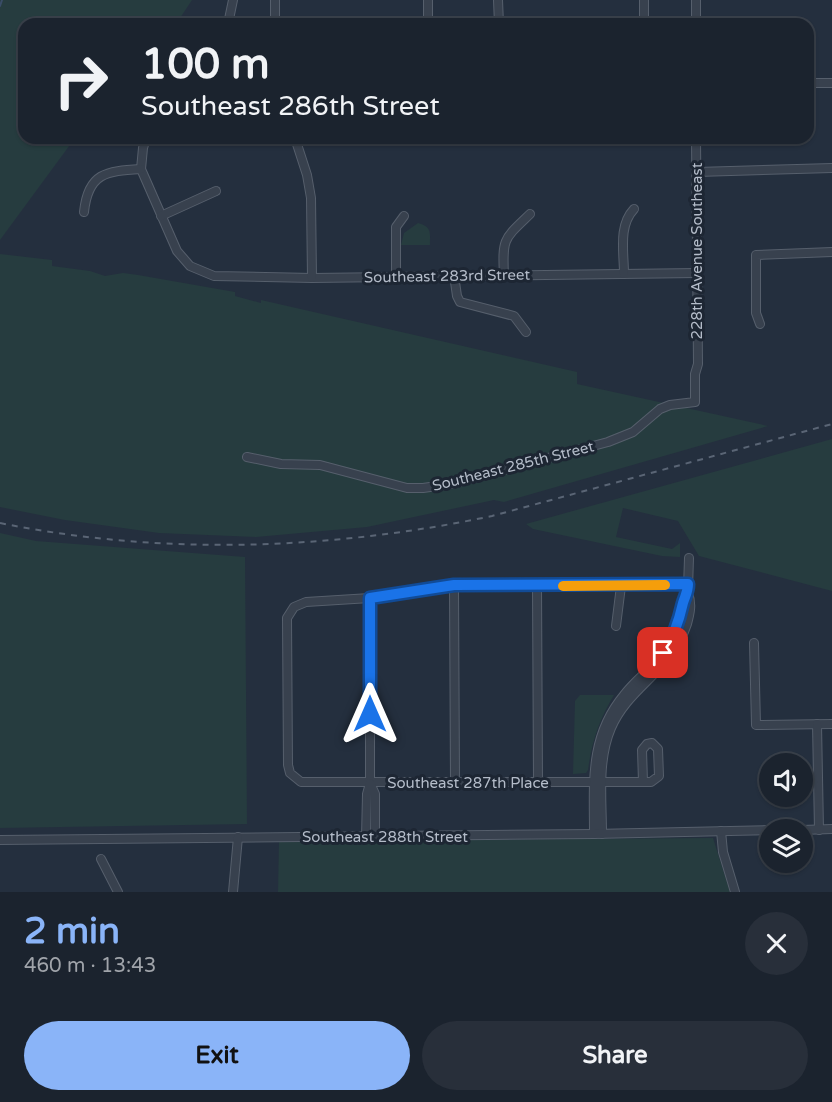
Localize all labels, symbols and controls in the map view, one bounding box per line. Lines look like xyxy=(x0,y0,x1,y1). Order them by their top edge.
text: 100 m xyxy=(141,39,270,90)
icon: right xyxy=(42,42,120,120)
text: Southeast 286th Street xyxy=(141,90,440,123)
street label: 228th Avenue Southeast xyxy=(688,162,706,339)
street label: Southeast 283rd Street xyxy=(364,266,530,286)
street label: Southeast 285th Street xyxy=(430,437,596,495)
pin xyxy=(637,627,688,678)
icon: arrive xyxy=(646,636,679,669)
position arrow xyxy=(338,682,402,746)
map controls xyxy=(759,753,813,873)
button: sound xyxy=(759,753,813,807)
street label: Southeast 287th Place xyxy=(387,774,549,792)
button: layers xyxy=(759,819,813,873)
street label: Southeast 288th Street xyxy=(302,828,468,846)
text: 2 min xyxy=(24,910,120,953)
button: close xyxy=(745,912,808,975)
text: 460 m · 13:43 xyxy=(24,954,156,978)
button: Exit xyxy=(24,1021,410,1090)
button: Share xyxy=(422,1021,808,1090)

